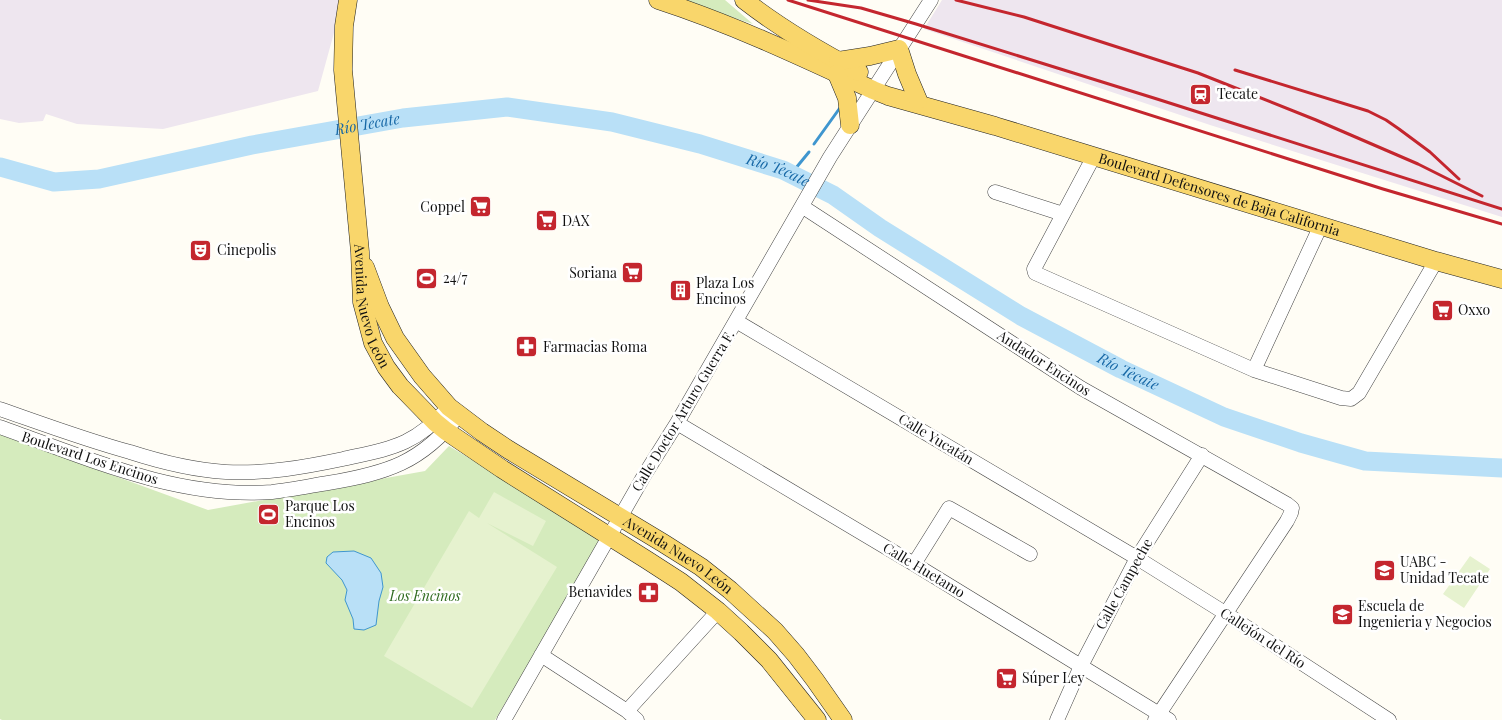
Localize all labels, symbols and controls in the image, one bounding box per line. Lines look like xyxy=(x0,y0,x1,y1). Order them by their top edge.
station icon: Tecate xyxy=(1189,82,1213,106)
place label: Tecate xyxy=(1217,84,1258,103)
water label: Río Tecate xyxy=(332,108,402,139)
water label: Río Tecate xyxy=(743,148,814,191)
street label: Boulevard Defensores de Baja California xyxy=(1096,148,1343,240)
supermarket icon: Coppel xyxy=(469,195,493,219)
place label: Coppel xyxy=(420,197,465,216)
supermarket icon: DAX xyxy=(534,209,558,233)
place label: DAX xyxy=(562,211,590,230)
theatre icon: Cinepolis xyxy=(189,238,213,262)
place label: Cinepolis xyxy=(217,240,276,259)
street label: Avenida Nuevo León xyxy=(350,242,395,372)
supermarket icon: Soriana xyxy=(621,261,645,285)
place label: Soriana xyxy=(569,263,617,282)
sports icon: 24/7 xyxy=(415,266,439,290)
place label: 24/7 xyxy=(443,268,468,287)
place label: Plaza Los Encinos xyxy=(696,273,754,308)
building icon: Plaza Los Encinos xyxy=(668,279,692,303)
supermarket icon: Oxxo xyxy=(1430,298,1454,322)
place label: Oxxo xyxy=(1458,300,1490,319)
street label: Andador Encinos xyxy=(993,325,1095,400)
street label: Calle Doctor Arturo Guerra F. xyxy=(627,327,738,495)
pharmacy icon: Farmacias Roma xyxy=(515,335,539,359)
place label: Farmacias Roma xyxy=(543,337,647,356)
water label: Río Tecate xyxy=(1094,347,1163,395)
street label: Calle Yucatán xyxy=(895,409,978,469)
street label: Boulevard Los Encinos xyxy=(19,426,161,489)
place label: Parque Los Encinos xyxy=(285,496,355,531)
sports icon: Parque Los Encinos xyxy=(257,502,281,526)
street label: Avenida Nuevo León xyxy=(619,511,738,598)
street label: Calle Campeche xyxy=(1091,535,1156,633)
street label: Calle Huetamo xyxy=(880,538,969,602)
place label: UABC - Unidad Tecate xyxy=(1400,552,1489,587)
school or university icon: UABC - Unidad Tecate xyxy=(1372,558,1396,582)
pharmacy icon: Benavides xyxy=(636,580,660,604)
place label: Benavides xyxy=(569,582,632,601)
park label: Los Encinos xyxy=(388,586,461,605)
place label: Escuela de Ingenieria y Negocios xyxy=(1358,596,1492,631)
school or university icon: Escuela de Ingenieria y Negocios xyxy=(1330,602,1354,626)
street label: Callejón del Río xyxy=(1217,603,1310,673)
supermarket icon: Súper Ley xyxy=(994,666,1018,690)
place label: Súper Ley xyxy=(1022,668,1085,687)

